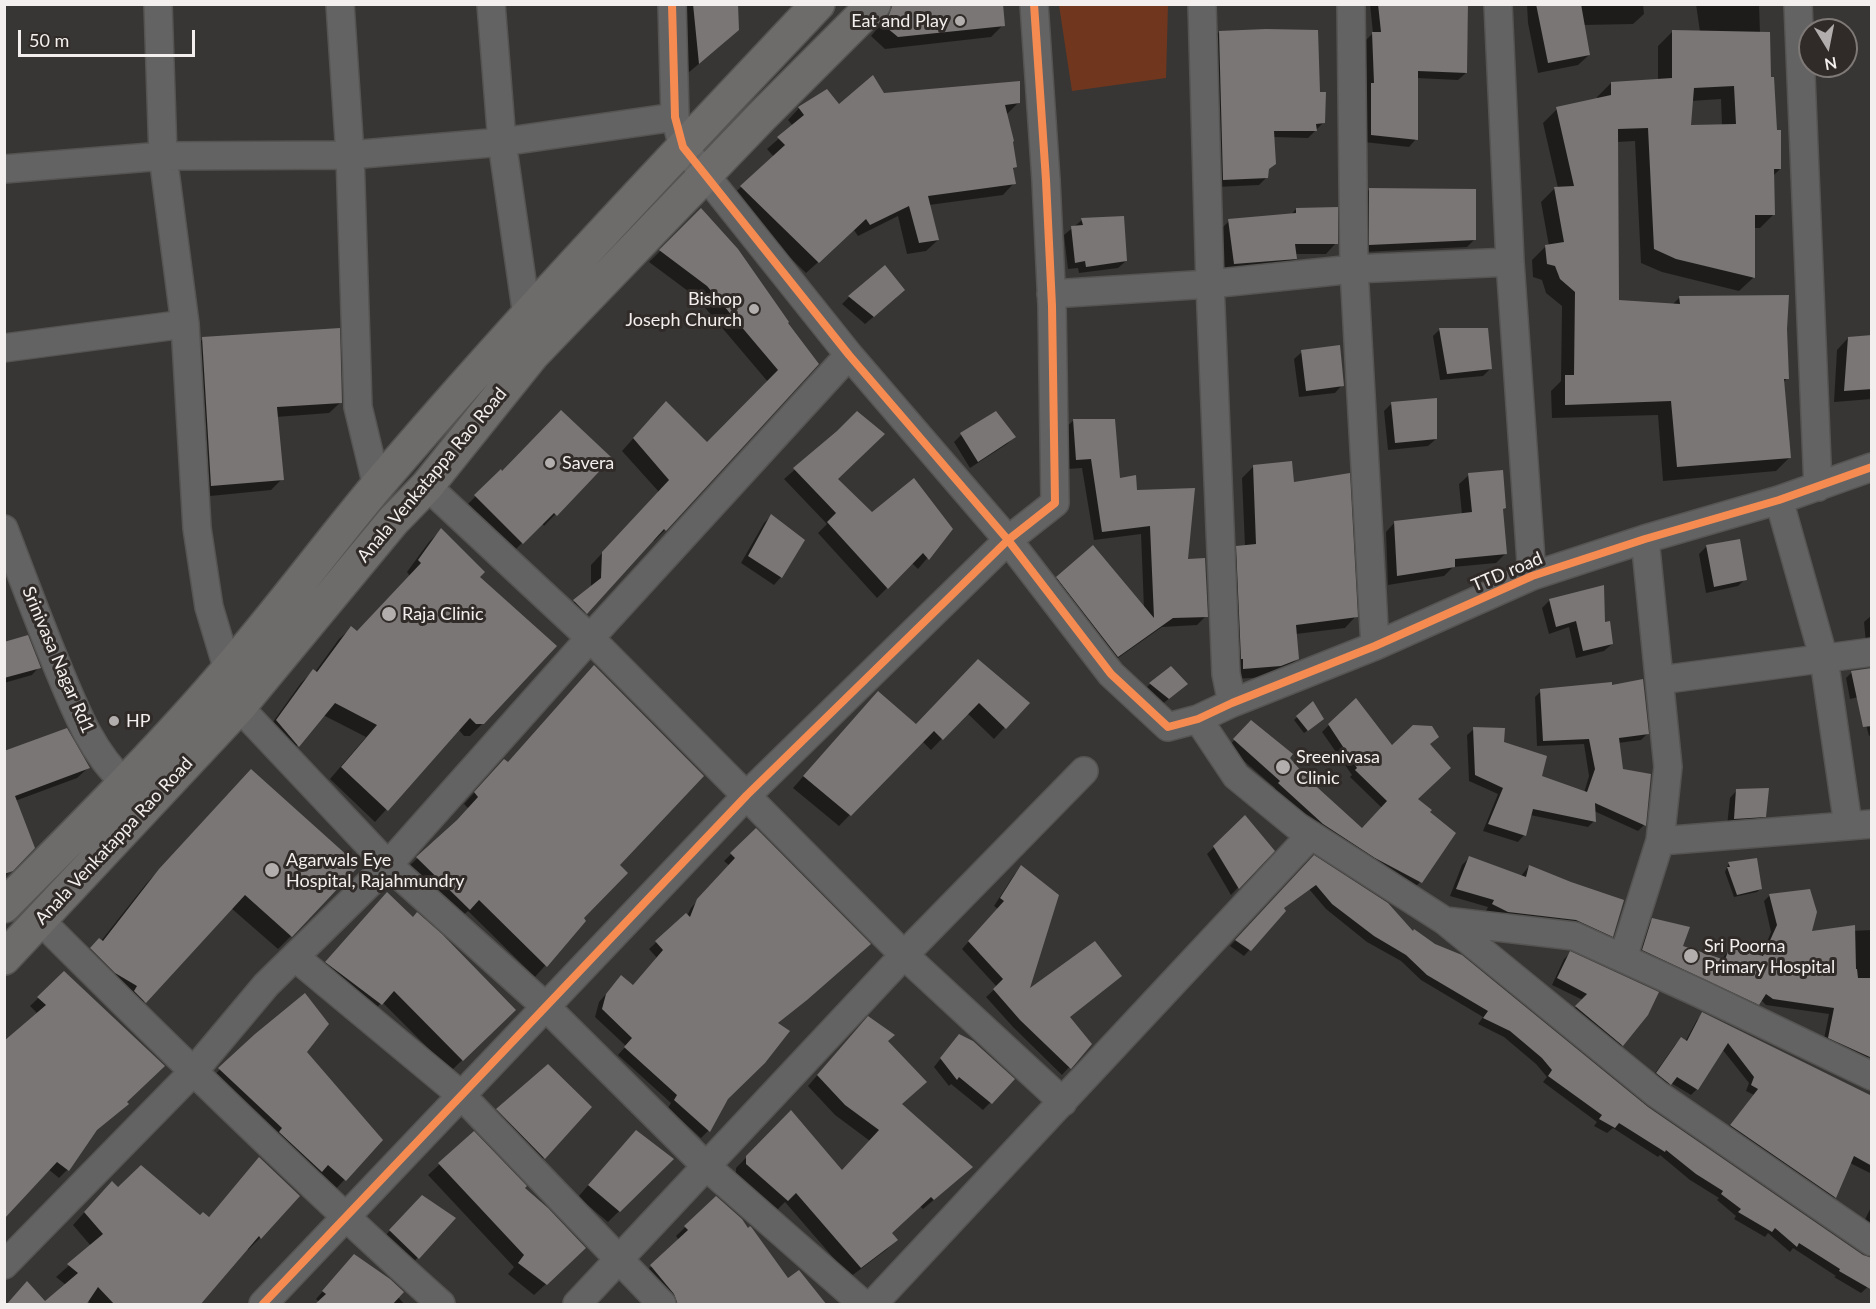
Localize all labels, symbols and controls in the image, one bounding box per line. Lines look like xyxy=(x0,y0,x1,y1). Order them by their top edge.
place label: Eat and Play xyxy=(851,10,948,32)
marker: Eat and Play xyxy=(953,14,967,28)
scale bar xyxy=(21,18,198,56)
north arrow xyxy=(1798,18,1858,78)
text: 50 m xyxy=(29,29,69,51)
text: N xyxy=(1823,54,1839,75)
place label: Bishop Joseph Church xyxy=(626,288,742,330)
marker: Bishop Joseph Church xyxy=(747,302,761,316)
street label: Anala Venkatappa Rao Road xyxy=(353,383,511,567)
place label: Savera xyxy=(562,452,614,474)
marker: Savera xyxy=(543,456,557,470)
street label: TTD road xyxy=(1468,547,1546,597)
street label: Srinivasa Nagar Rd1 xyxy=(17,583,99,737)
place label: Raja Clinic xyxy=(402,603,484,625)
marker: Raja Clinic xyxy=(380,605,398,623)
place label: HP xyxy=(126,710,151,732)
marker: HP xyxy=(107,714,121,728)
place label: Sreenivasa Clinic xyxy=(1296,746,1380,789)
street label: Anala Venkatappa Rao Road xyxy=(31,753,197,929)
marker: Sreenivasa Clinic xyxy=(1274,758,1292,776)
place label: Agarwals Eye Hospital, Rajahmundry xyxy=(286,849,464,892)
marker: Agarwals Eye Hospital, Rajahmundry xyxy=(263,861,281,879)
place label: Sri Poorna Primary Hospital xyxy=(1704,935,1835,978)
marker: Sri Poorna Primary Hospital xyxy=(1682,947,1700,965)

